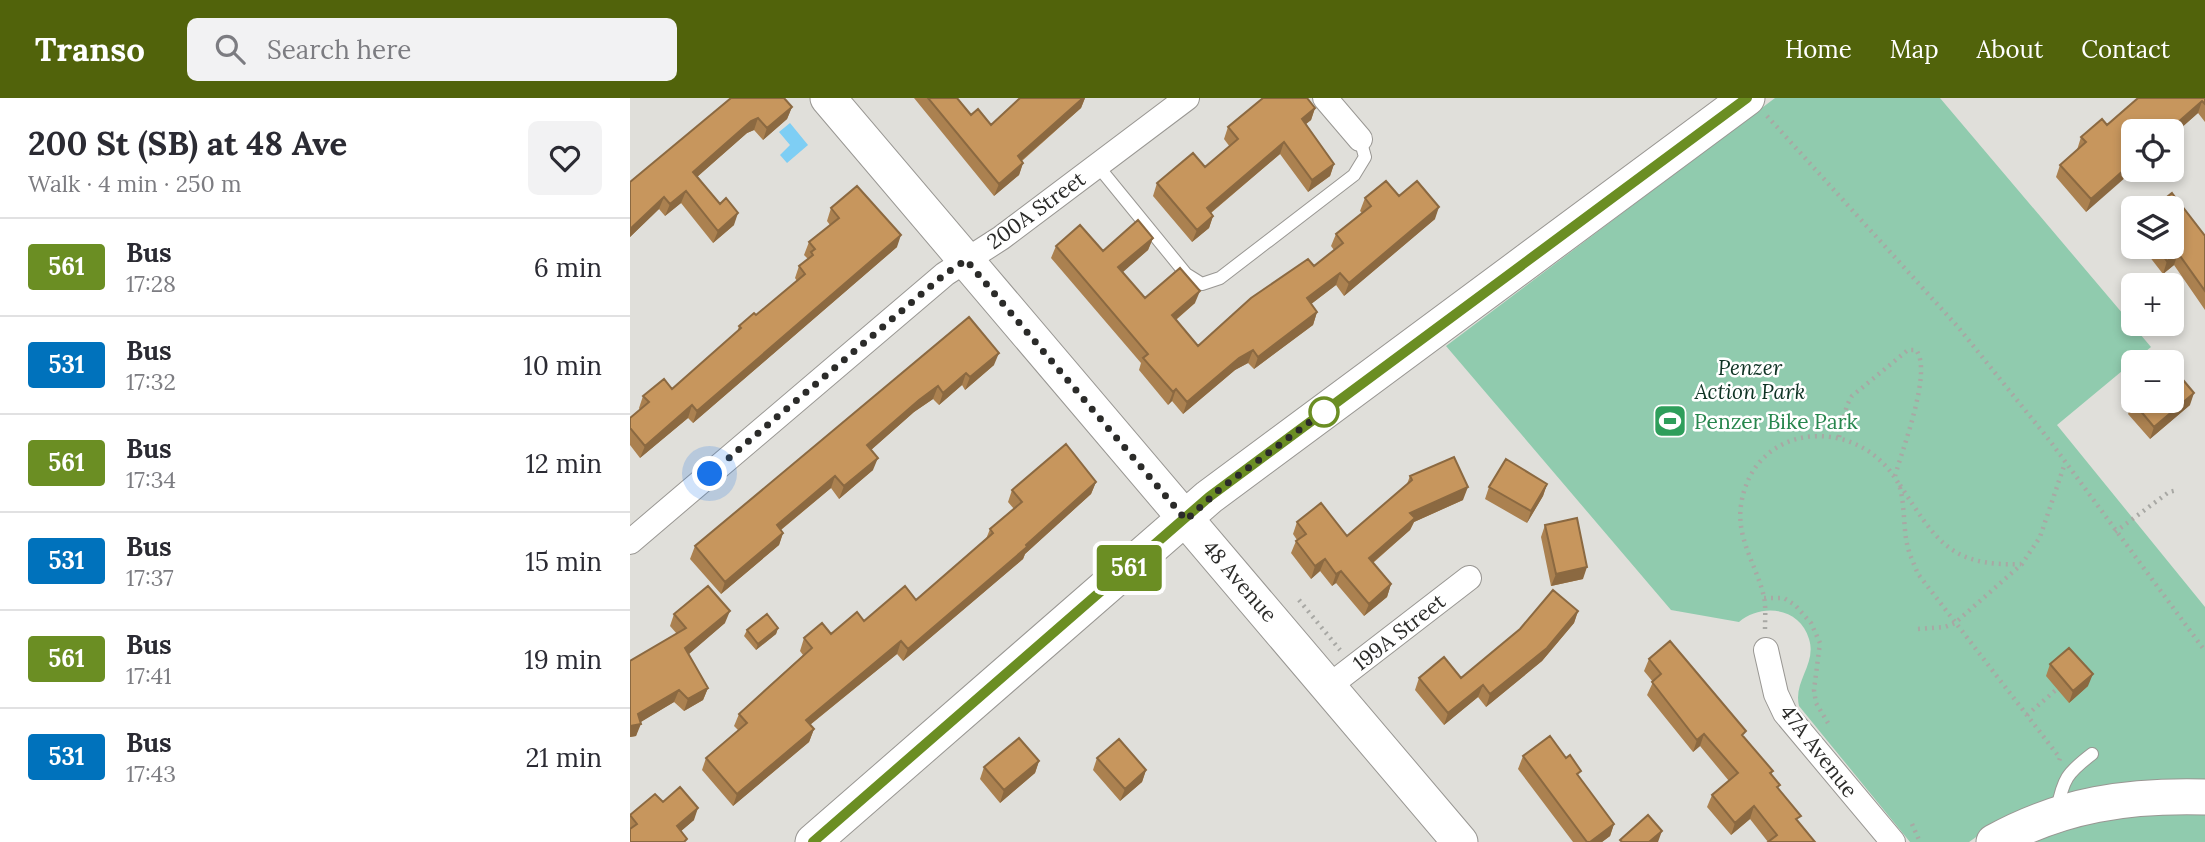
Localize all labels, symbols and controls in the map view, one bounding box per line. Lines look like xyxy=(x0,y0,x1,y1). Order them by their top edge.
search box xyxy=(187,18,677,81)
text: Transo xyxy=(35,28,145,70)
icon: search xyxy=(211,30,249,68)
text: Search here xyxy=(267,33,411,66)
text: Home xyxy=(1785,34,1852,65)
text: Map xyxy=(1890,34,1939,65)
text: About xyxy=(1977,34,2043,65)
text: Contact xyxy=(2081,34,2170,65)
map controls xyxy=(2121,119,2184,413)
button: locate xyxy=(2121,119,2184,182)
button: heart xyxy=(528,121,602,195)
text: 200 St (SB) at 48 Ave xyxy=(28,122,347,164)
street label: 200A Street xyxy=(981,165,1091,255)
text: Walk · 4 min · 250 m xyxy=(28,169,241,198)
button: layers xyxy=(2121,196,2184,259)
text: Bus xyxy=(126,236,172,269)
text: 561 xyxy=(48,251,85,282)
text: 6 min xyxy=(534,251,602,284)
text: 17:28 xyxy=(126,269,176,298)
button: + xyxy=(2121,273,2184,336)
text: Bus xyxy=(126,334,172,367)
text: 531 xyxy=(48,349,85,380)
text: 10 min xyxy=(523,349,602,382)
button: − xyxy=(2121,350,2184,413)
park label: Penzer Action Park xyxy=(1694,354,1805,405)
text: 17:32 xyxy=(126,367,176,396)
unlabelled marker xyxy=(1309,397,1339,427)
sports icon: Penzer Bike Park xyxy=(1651,402,1689,440)
place label: Penzer Bike Park xyxy=(1694,408,1858,435)
text: Bus xyxy=(126,432,172,465)
text: 561 xyxy=(48,447,85,478)
text: 12 min xyxy=(525,447,602,480)
your location xyxy=(692,456,727,491)
text: 17:34 xyxy=(126,465,176,494)
text: Bus xyxy=(126,530,172,563)
street label: 48 Avenue xyxy=(1197,534,1283,628)
text: 531 xyxy=(48,545,85,576)
text: 15 min xyxy=(525,545,602,578)
line badge: 561 xyxy=(1089,545,1169,591)
text: 561 xyxy=(1111,552,1147,583)
text: 17:37 xyxy=(126,563,174,592)
street label: 199A Street xyxy=(1347,587,1451,677)
text: Bus xyxy=(126,628,172,661)
text: 561 xyxy=(48,643,85,674)
text: 19 min xyxy=(524,643,602,676)
text: 17:41 xyxy=(126,661,172,690)
street label: 47A Avenue xyxy=(1774,699,1864,803)
text: Bus xyxy=(126,726,172,759)
text: 531 xyxy=(48,741,85,772)
text: 21 min xyxy=(525,741,602,774)
text: 17:43 xyxy=(126,759,176,788)

